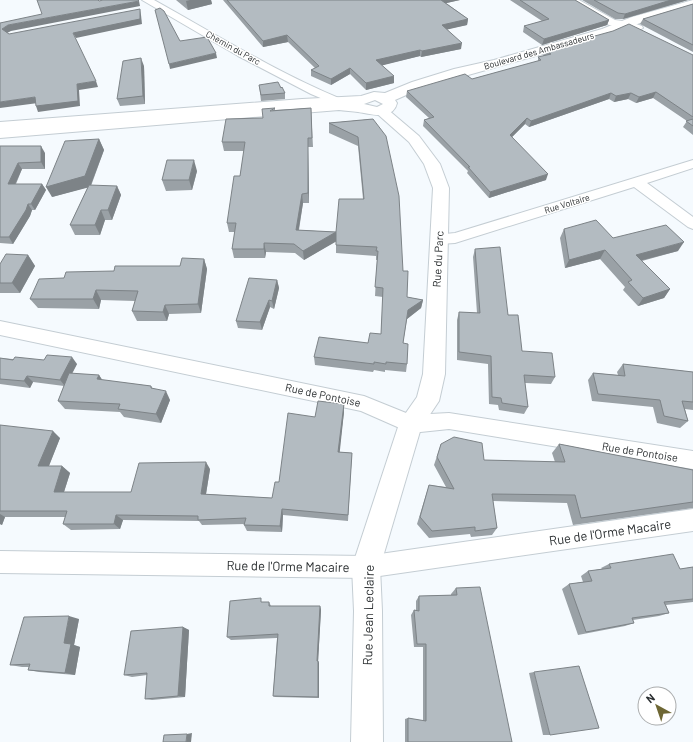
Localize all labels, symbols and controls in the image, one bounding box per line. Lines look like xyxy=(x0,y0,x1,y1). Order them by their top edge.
street label: Chemin du Parc xyxy=(204,28,263,67)
street label: Boulevard des Ambassadeurs xyxy=(482,29,595,72)
street label: Rue Voltaire xyxy=(543,191,591,216)
street label: Rue du Parc xyxy=(430,230,445,288)
street label: Rue de Pontoise xyxy=(284,380,362,409)
street label: Rue de Pontoise xyxy=(601,439,679,464)
street label: Rue de l'Orme Macaire xyxy=(548,516,672,548)
street label: Rue de l'Orme Macaire xyxy=(226,557,350,575)
street label: Rue Jean Leclaire xyxy=(359,564,377,665)
north arrow xyxy=(637,686,677,726)
text: N xyxy=(643,691,657,705)

